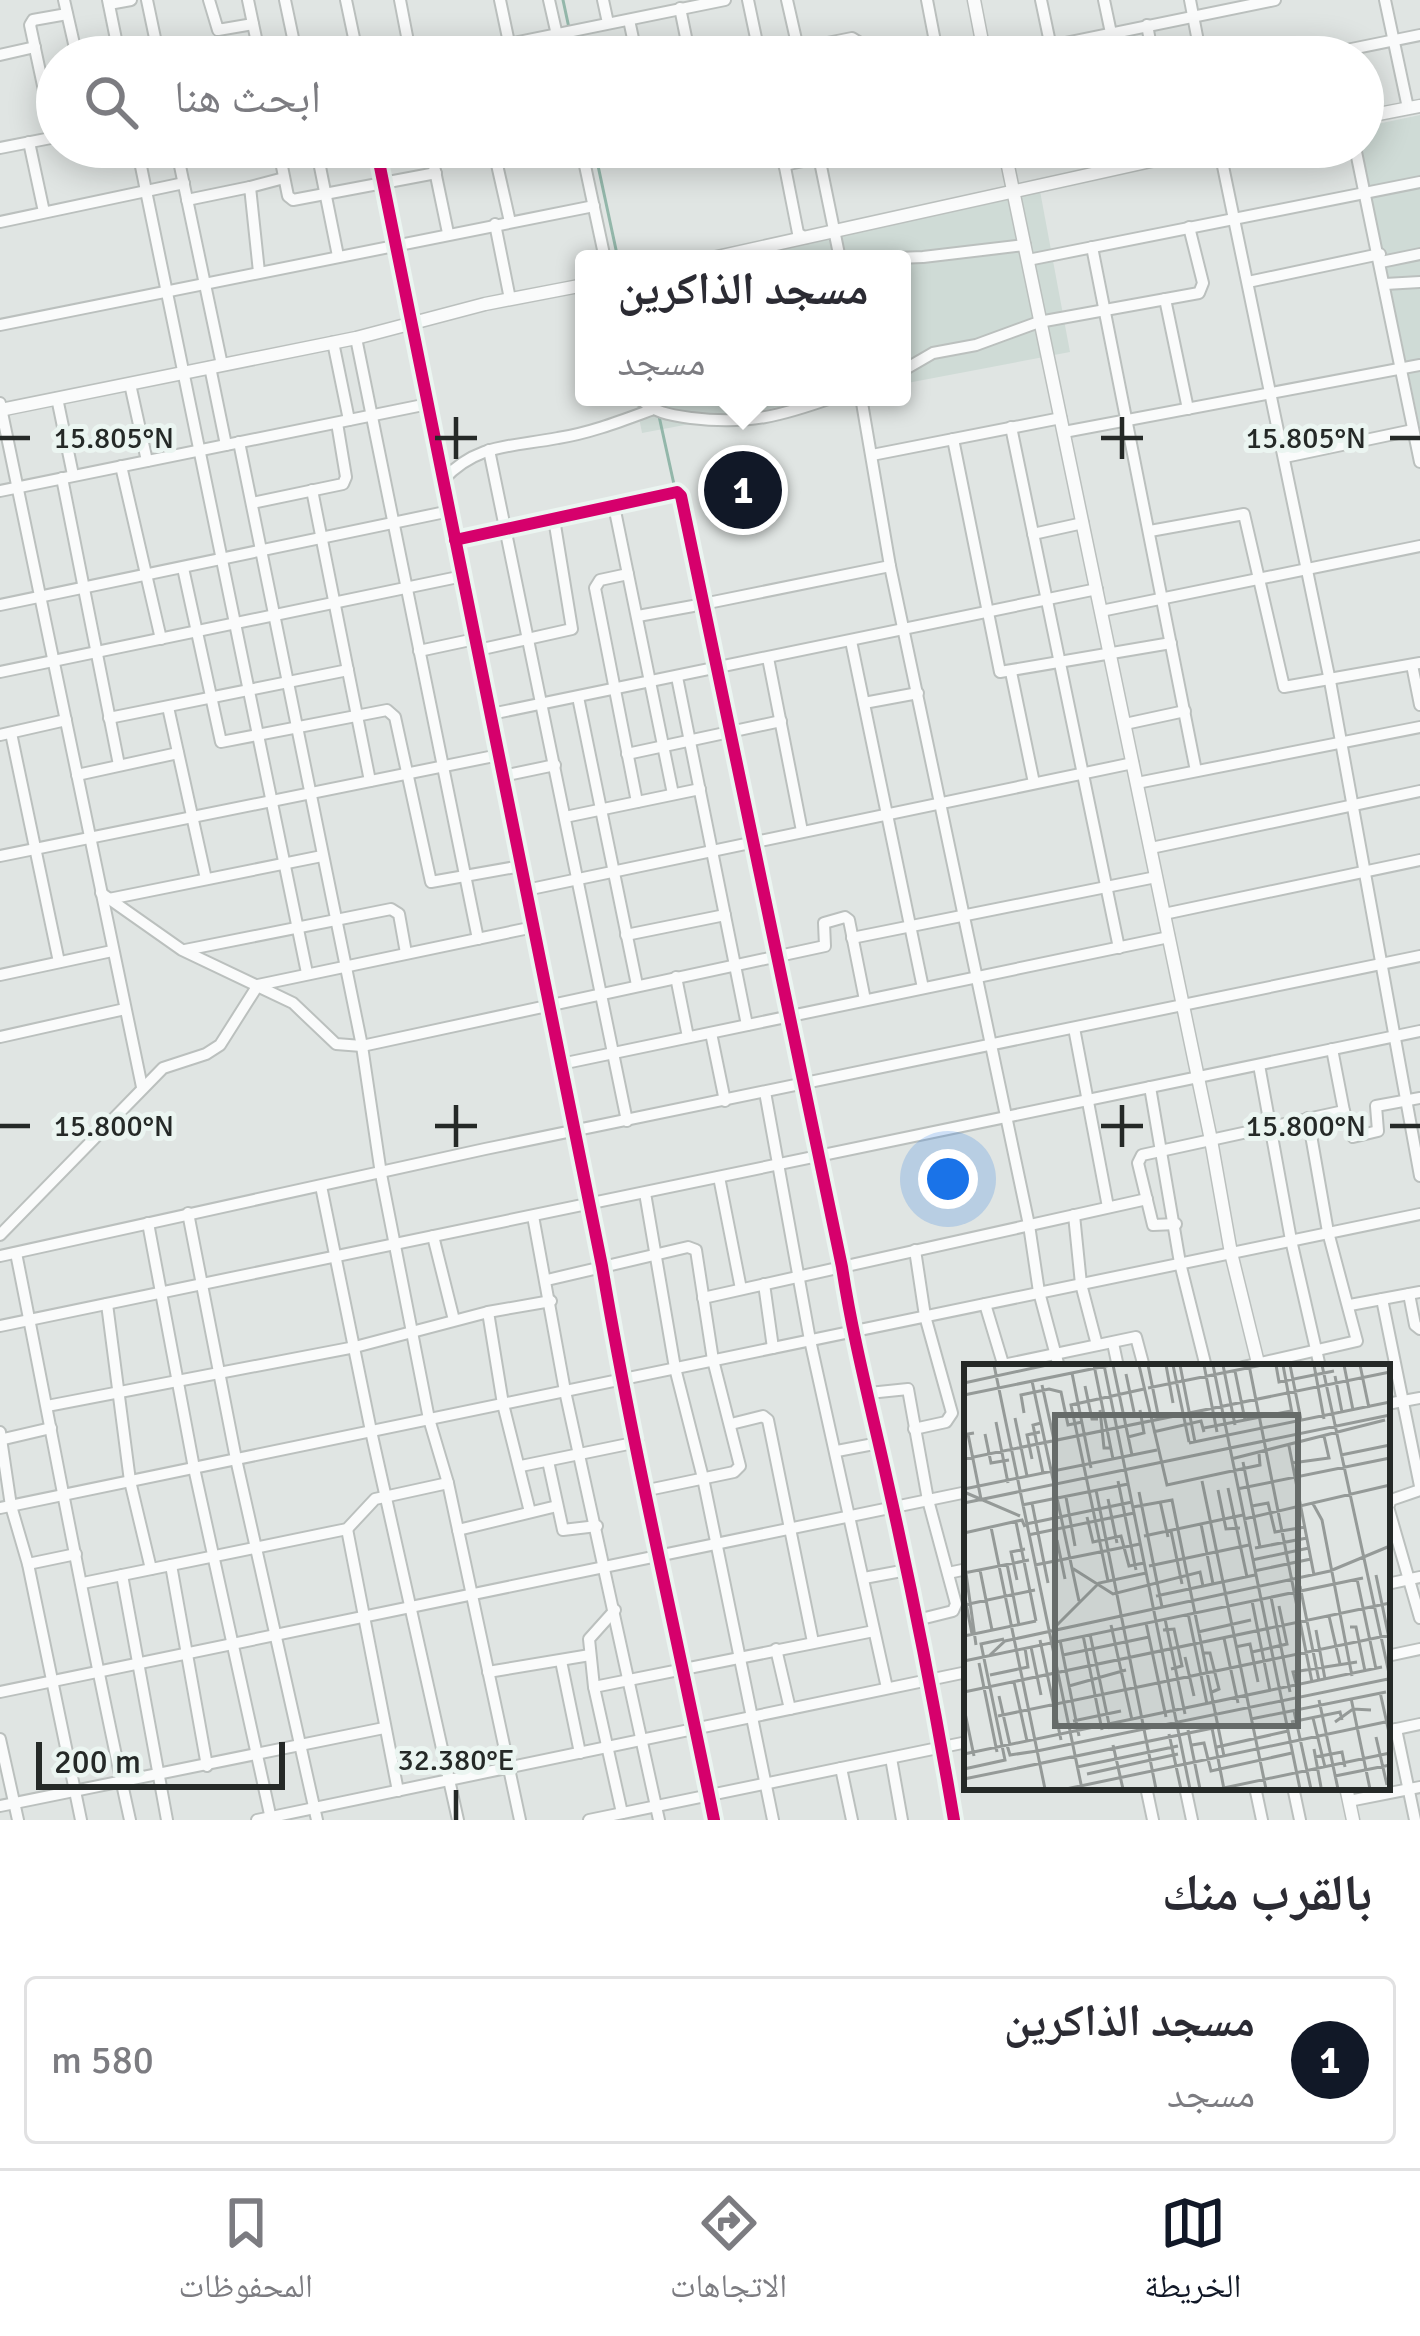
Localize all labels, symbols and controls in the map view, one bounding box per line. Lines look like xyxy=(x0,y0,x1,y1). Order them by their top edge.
search box xyxy=(36,36,1384,168)
icon: search xyxy=(78,69,144,135)
text: ابحث هنا xyxy=(174,70,321,125)
popup xyxy=(575,250,911,406)
text: مسجد الذاكرين xyxy=(617,262,869,317)
text: مسجد xyxy=(617,338,706,386)
text: 15.805°N xyxy=(54,420,174,457)
text: 15.805°N xyxy=(1246,420,1366,457)
pin: 1 xyxy=(704,445,782,535)
text: 15.800°N xyxy=(54,1108,174,1145)
text: 15.800°N xyxy=(1246,1108,1366,1145)
your location xyxy=(918,1149,978,1209)
inset map xyxy=(964,1364,1390,1790)
scale bar xyxy=(36,1736,285,1789)
text: 200 m xyxy=(54,1742,141,1783)
text: 32.380°E xyxy=(398,1742,515,1779)
text: بالقرب منك xyxy=(1162,1862,1372,1925)
text: مسجد الذاكرين xyxy=(1004,1994,1255,2049)
text: 580 m xyxy=(51,2036,154,2084)
text: 1 xyxy=(1319,2036,1341,2084)
text: مسجد xyxy=(1167,2070,1255,2118)
tab: المحفوظات xyxy=(179,2190,313,2318)
tab: الاتجاهات xyxy=(670,2190,787,2318)
tab: الخريطة xyxy=(1144,2190,1241,2318)

